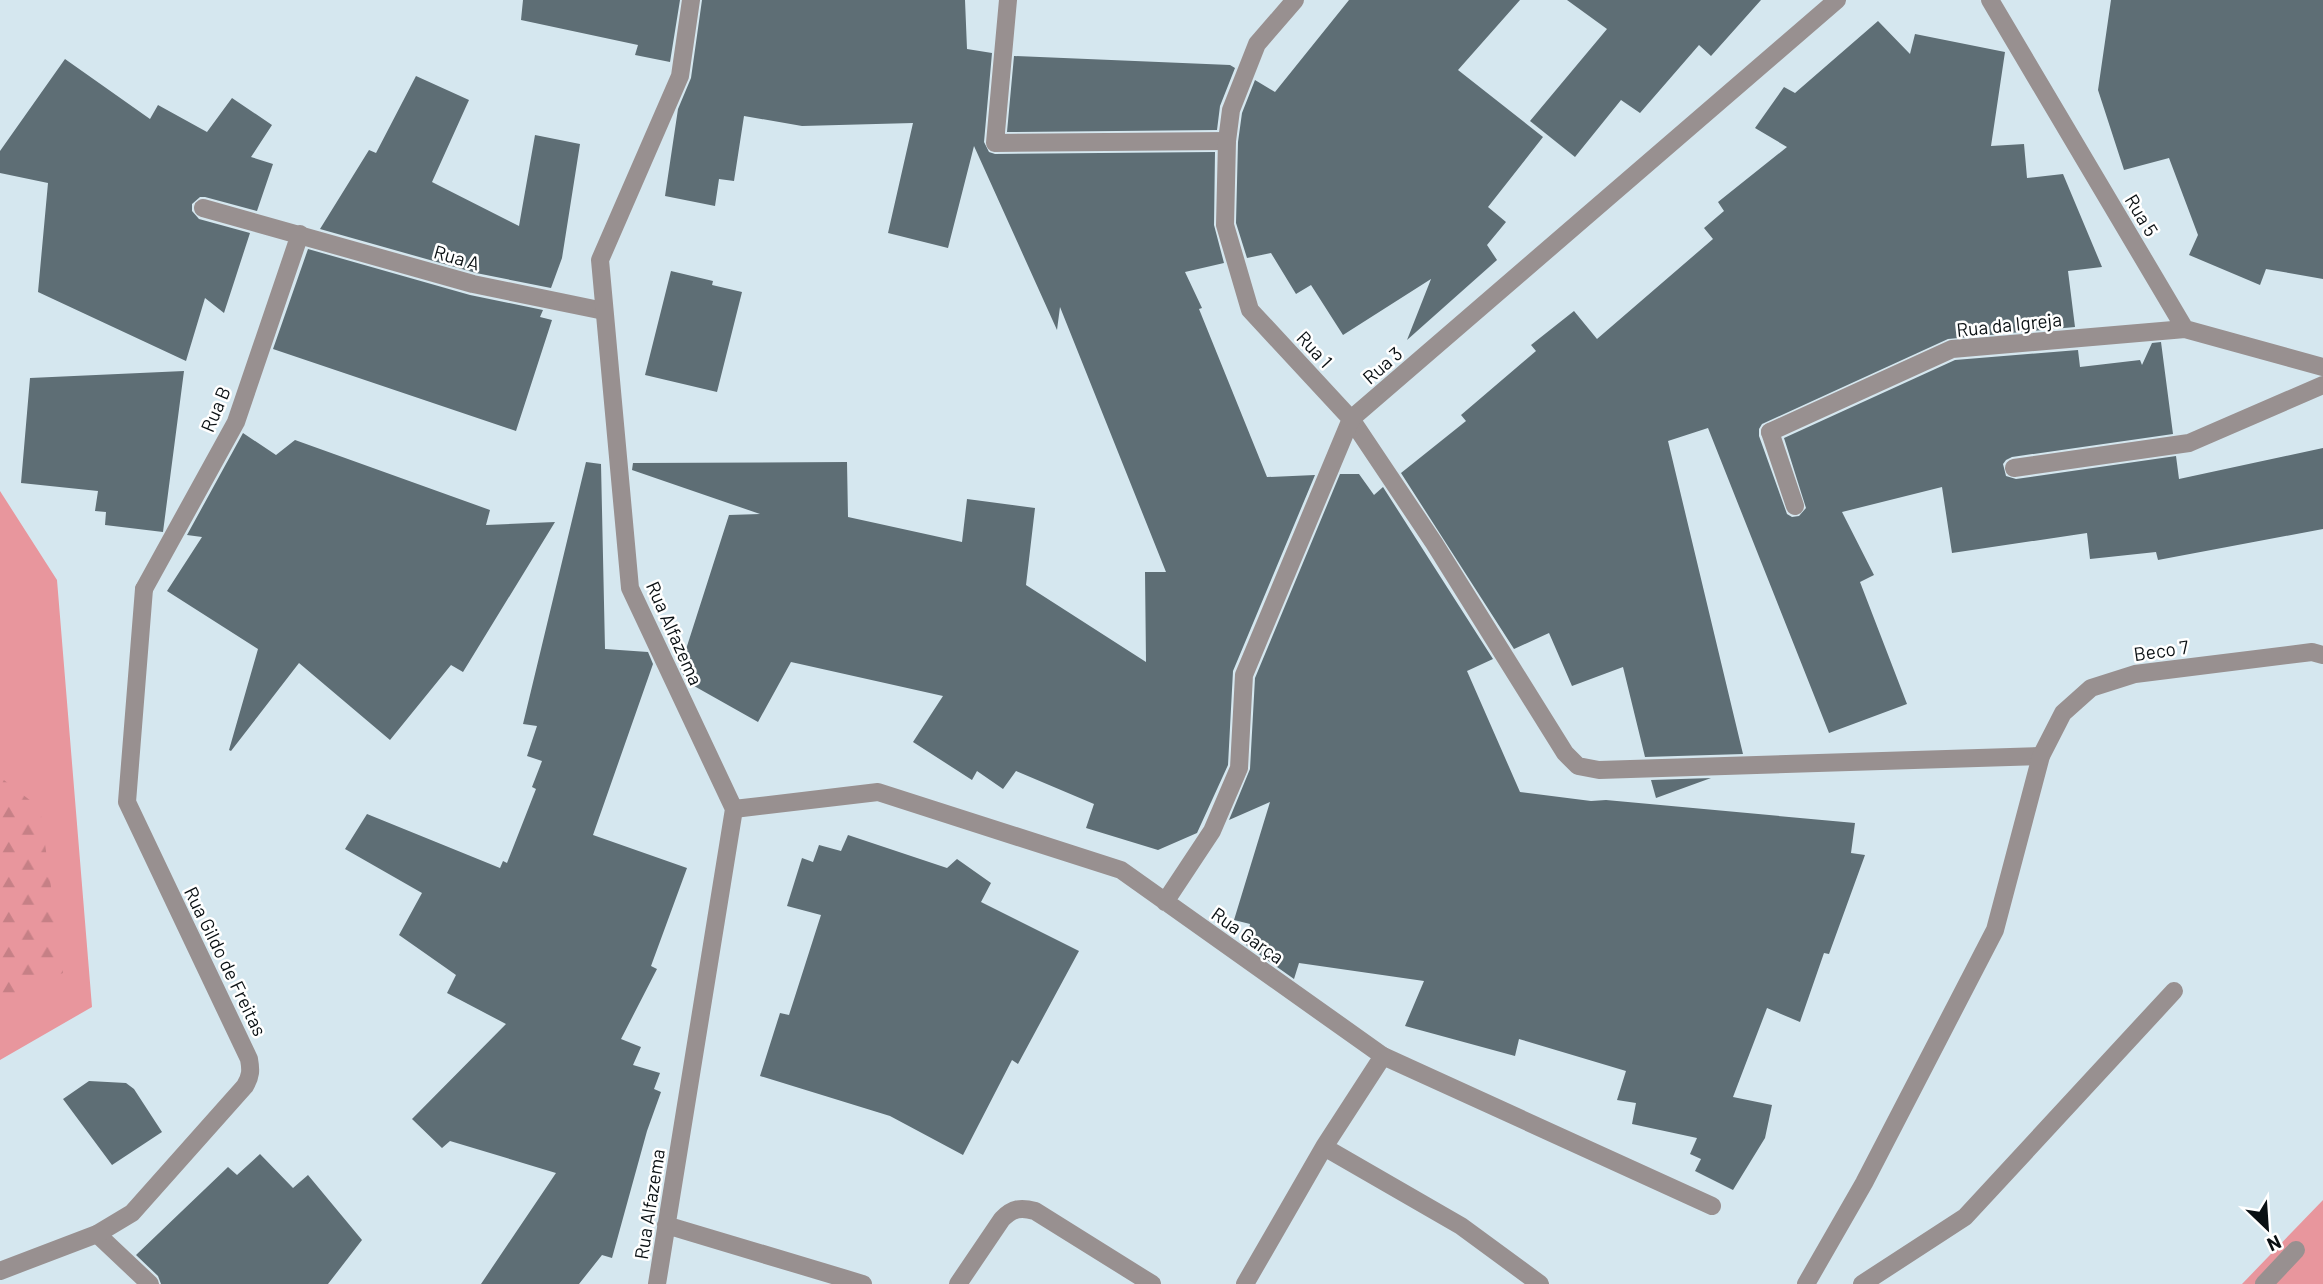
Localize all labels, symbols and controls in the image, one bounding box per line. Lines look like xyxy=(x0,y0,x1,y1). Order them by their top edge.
street label: Rua 5 xyxy=(2121,190,2163,240)
street label: Rua A xyxy=(431,239,483,275)
street label: Rua da Igreja xyxy=(1955,307,2063,341)
street label: Rua 1 xyxy=(1292,326,1338,372)
street label: Rua 3 xyxy=(1357,342,1407,388)
street label: Rua B xyxy=(195,383,235,435)
street label: Rua Alfazema xyxy=(642,577,708,689)
street label: Beco 7 xyxy=(2132,635,2190,665)
street label: Rua Gildo de Freitas xyxy=(180,883,272,1039)
street label: Rua Garça xyxy=(1207,902,1289,968)
street label: Rua Alfazema xyxy=(629,1147,669,1261)
north arrow xyxy=(2232,1193,2302,1263)
text: N xyxy=(2264,1231,2285,1257)

